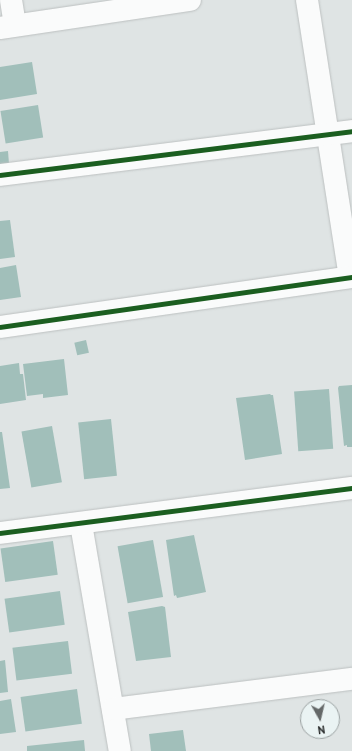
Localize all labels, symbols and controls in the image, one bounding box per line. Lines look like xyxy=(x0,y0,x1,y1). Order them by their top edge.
north arrow xyxy=(300,699,340,739)
text: N xyxy=(317,722,326,737)

